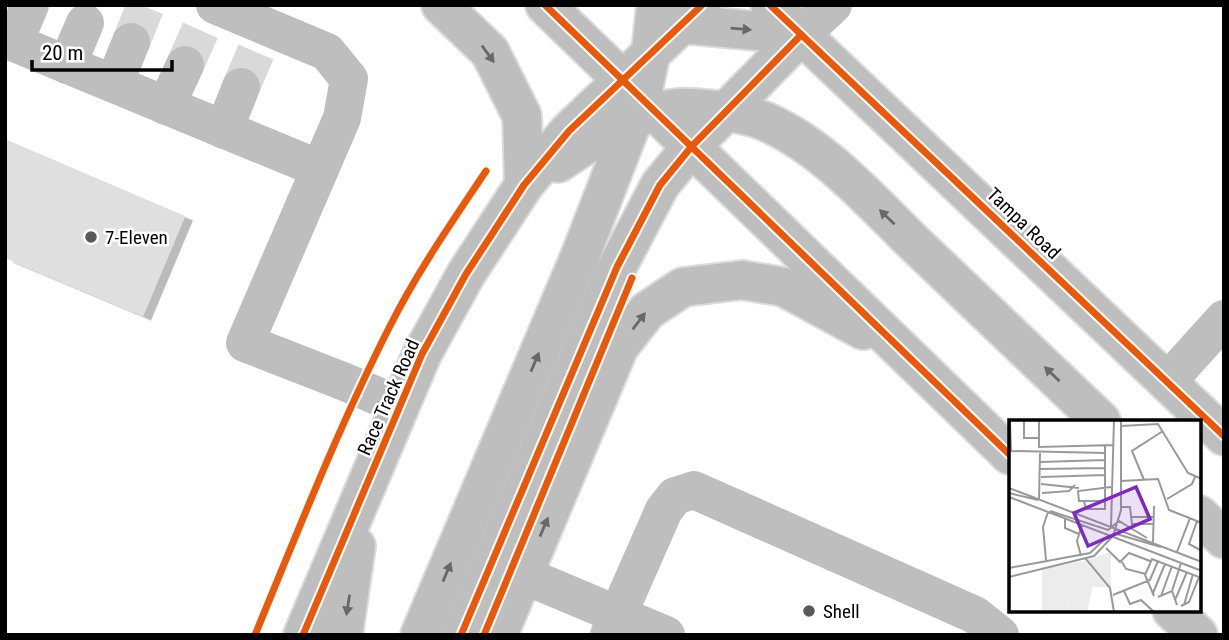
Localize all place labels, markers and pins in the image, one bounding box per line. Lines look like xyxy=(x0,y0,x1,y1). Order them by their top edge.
place label: 7-Eleven xyxy=(105,226,168,249)
marker: 7-Eleven xyxy=(83,229,99,245)
place label: Shell xyxy=(823,600,860,623)
marker: Shell xyxy=(801,603,817,619)

